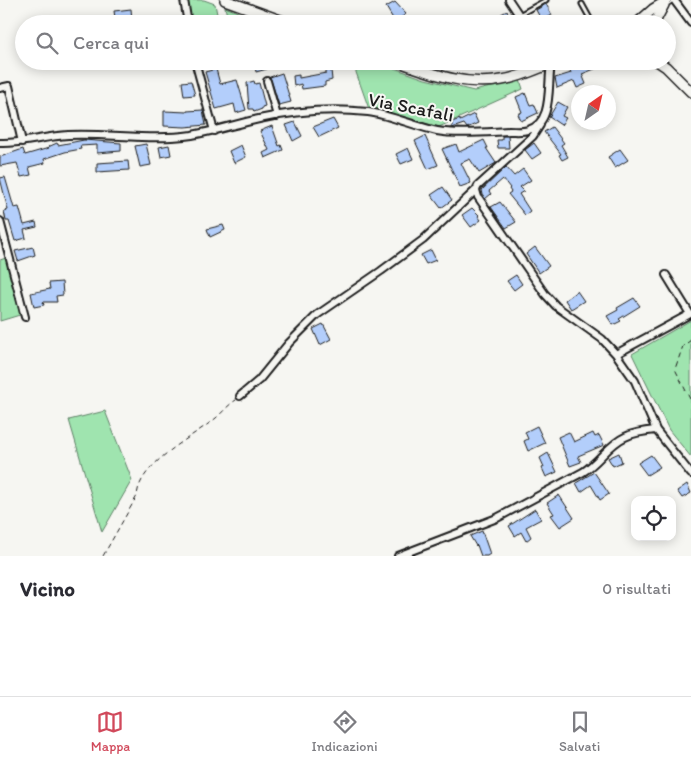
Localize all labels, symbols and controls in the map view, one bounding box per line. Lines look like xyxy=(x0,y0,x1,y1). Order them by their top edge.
search box xyxy=(15,15,676,70)
icon: search xyxy=(33,29,61,57)
text: Cerca qui xyxy=(73,31,149,54)
north arrow xyxy=(571,85,616,130)
street label: Via Scafali xyxy=(366,87,456,127)
map controls xyxy=(631,496,676,541)
button: locate xyxy=(631,496,676,541)
text: Vicino xyxy=(20,576,75,601)
text: 0 risultati xyxy=(602,579,671,598)
tab: Mappa xyxy=(91,708,130,755)
tab: Indicazioni xyxy=(312,708,378,755)
tab: Salvati xyxy=(559,708,600,755)

